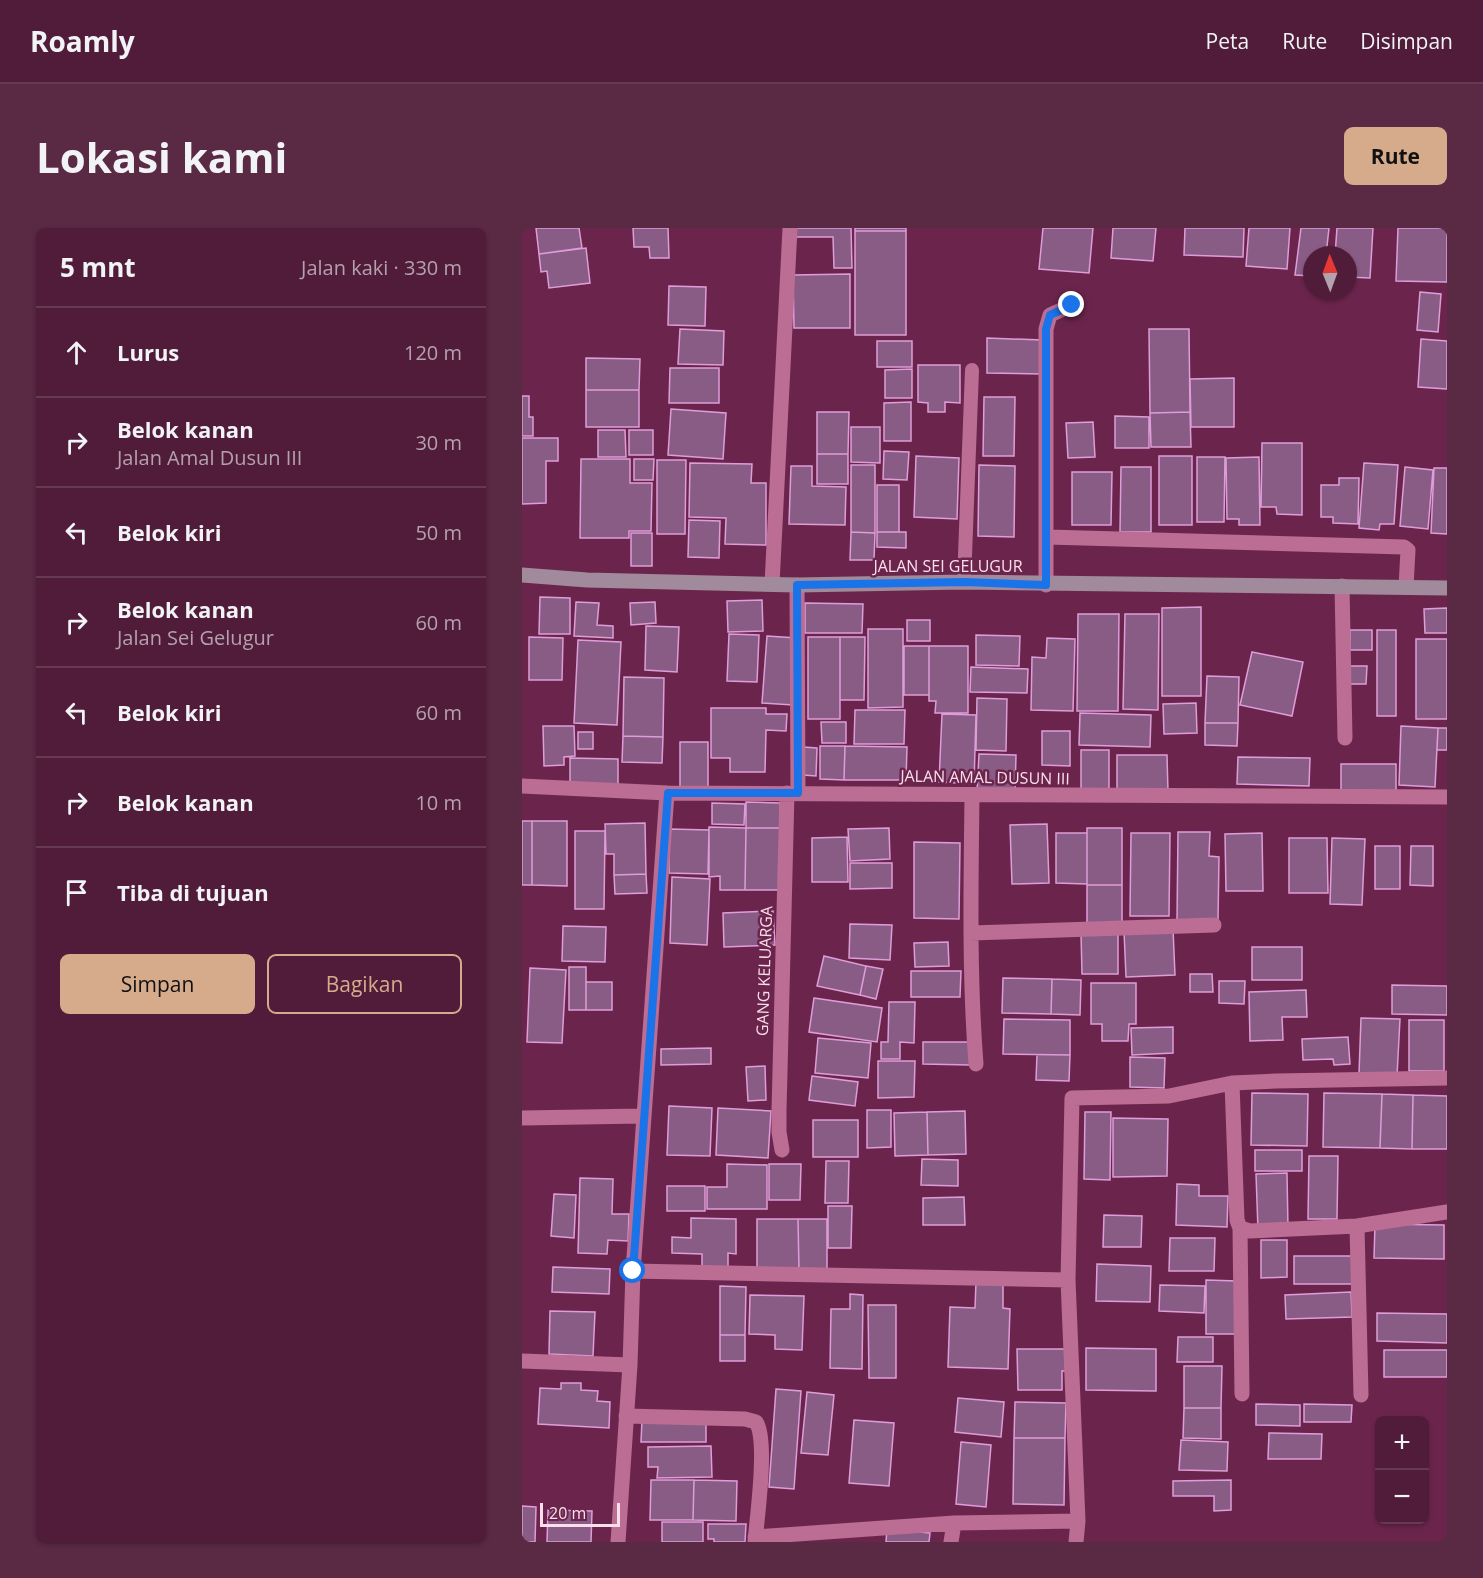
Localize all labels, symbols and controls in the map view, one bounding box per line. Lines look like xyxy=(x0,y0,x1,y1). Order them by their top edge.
text: Roamly xyxy=(30,22,135,60)
text: Peta xyxy=(1206,27,1249,55)
text: Rute xyxy=(1282,27,1327,55)
text: Disimpan xyxy=(1360,27,1453,55)
button: Rute xyxy=(1344,127,1447,185)
text: Lokasi kami xyxy=(36,128,287,185)
north arrow xyxy=(1303,246,1357,300)
text: 5 mnt xyxy=(60,249,136,285)
text: Jalan kaki · 330 m xyxy=(301,254,462,281)
route end xyxy=(1058,291,1084,317)
icon: ahead xyxy=(60,336,93,369)
text: Lurus xyxy=(117,337,179,367)
text: 120 m xyxy=(404,339,462,366)
text: Belok kanan xyxy=(117,414,254,444)
icon: right xyxy=(60,426,93,459)
text: 30 m xyxy=(415,429,462,456)
text: Jalan Amal Dusun III xyxy=(117,444,302,471)
icon: left xyxy=(60,516,93,549)
text: Belok kiri xyxy=(117,517,222,547)
text: 50 m xyxy=(415,519,462,546)
street label: JALAN SEI GELUGUR xyxy=(871,555,1023,577)
text: Belok kanan xyxy=(117,594,254,624)
icon: right xyxy=(60,606,93,639)
text: 60 m xyxy=(415,609,462,636)
text: Jalan Sei Gelugur xyxy=(117,624,274,651)
icon: left xyxy=(60,696,93,729)
text: Belok kiri xyxy=(117,697,222,727)
text: 60 m xyxy=(415,699,462,726)
street label: JALAN AMAL DUSUN III xyxy=(898,764,1070,789)
icon: right xyxy=(60,786,93,819)
text: Belok kanan xyxy=(117,787,254,817)
text: 10 m xyxy=(415,789,462,816)
icon: arrive xyxy=(60,876,93,909)
text: Tiba di tujuan xyxy=(117,877,269,907)
street label: GANG KELUARGA xyxy=(751,905,777,1036)
button: Simpan xyxy=(60,954,255,1014)
button: Bagikan xyxy=(267,954,462,1014)
route start xyxy=(619,1257,645,1283)
map controls xyxy=(1375,1416,1429,1524)
button: + xyxy=(1375,1416,1429,1470)
button: − xyxy=(1375,1470,1429,1524)
scale bar xyxy=(540,1500,620,1528)
text: 20 m xyxy=(549,1502,586,1524)

